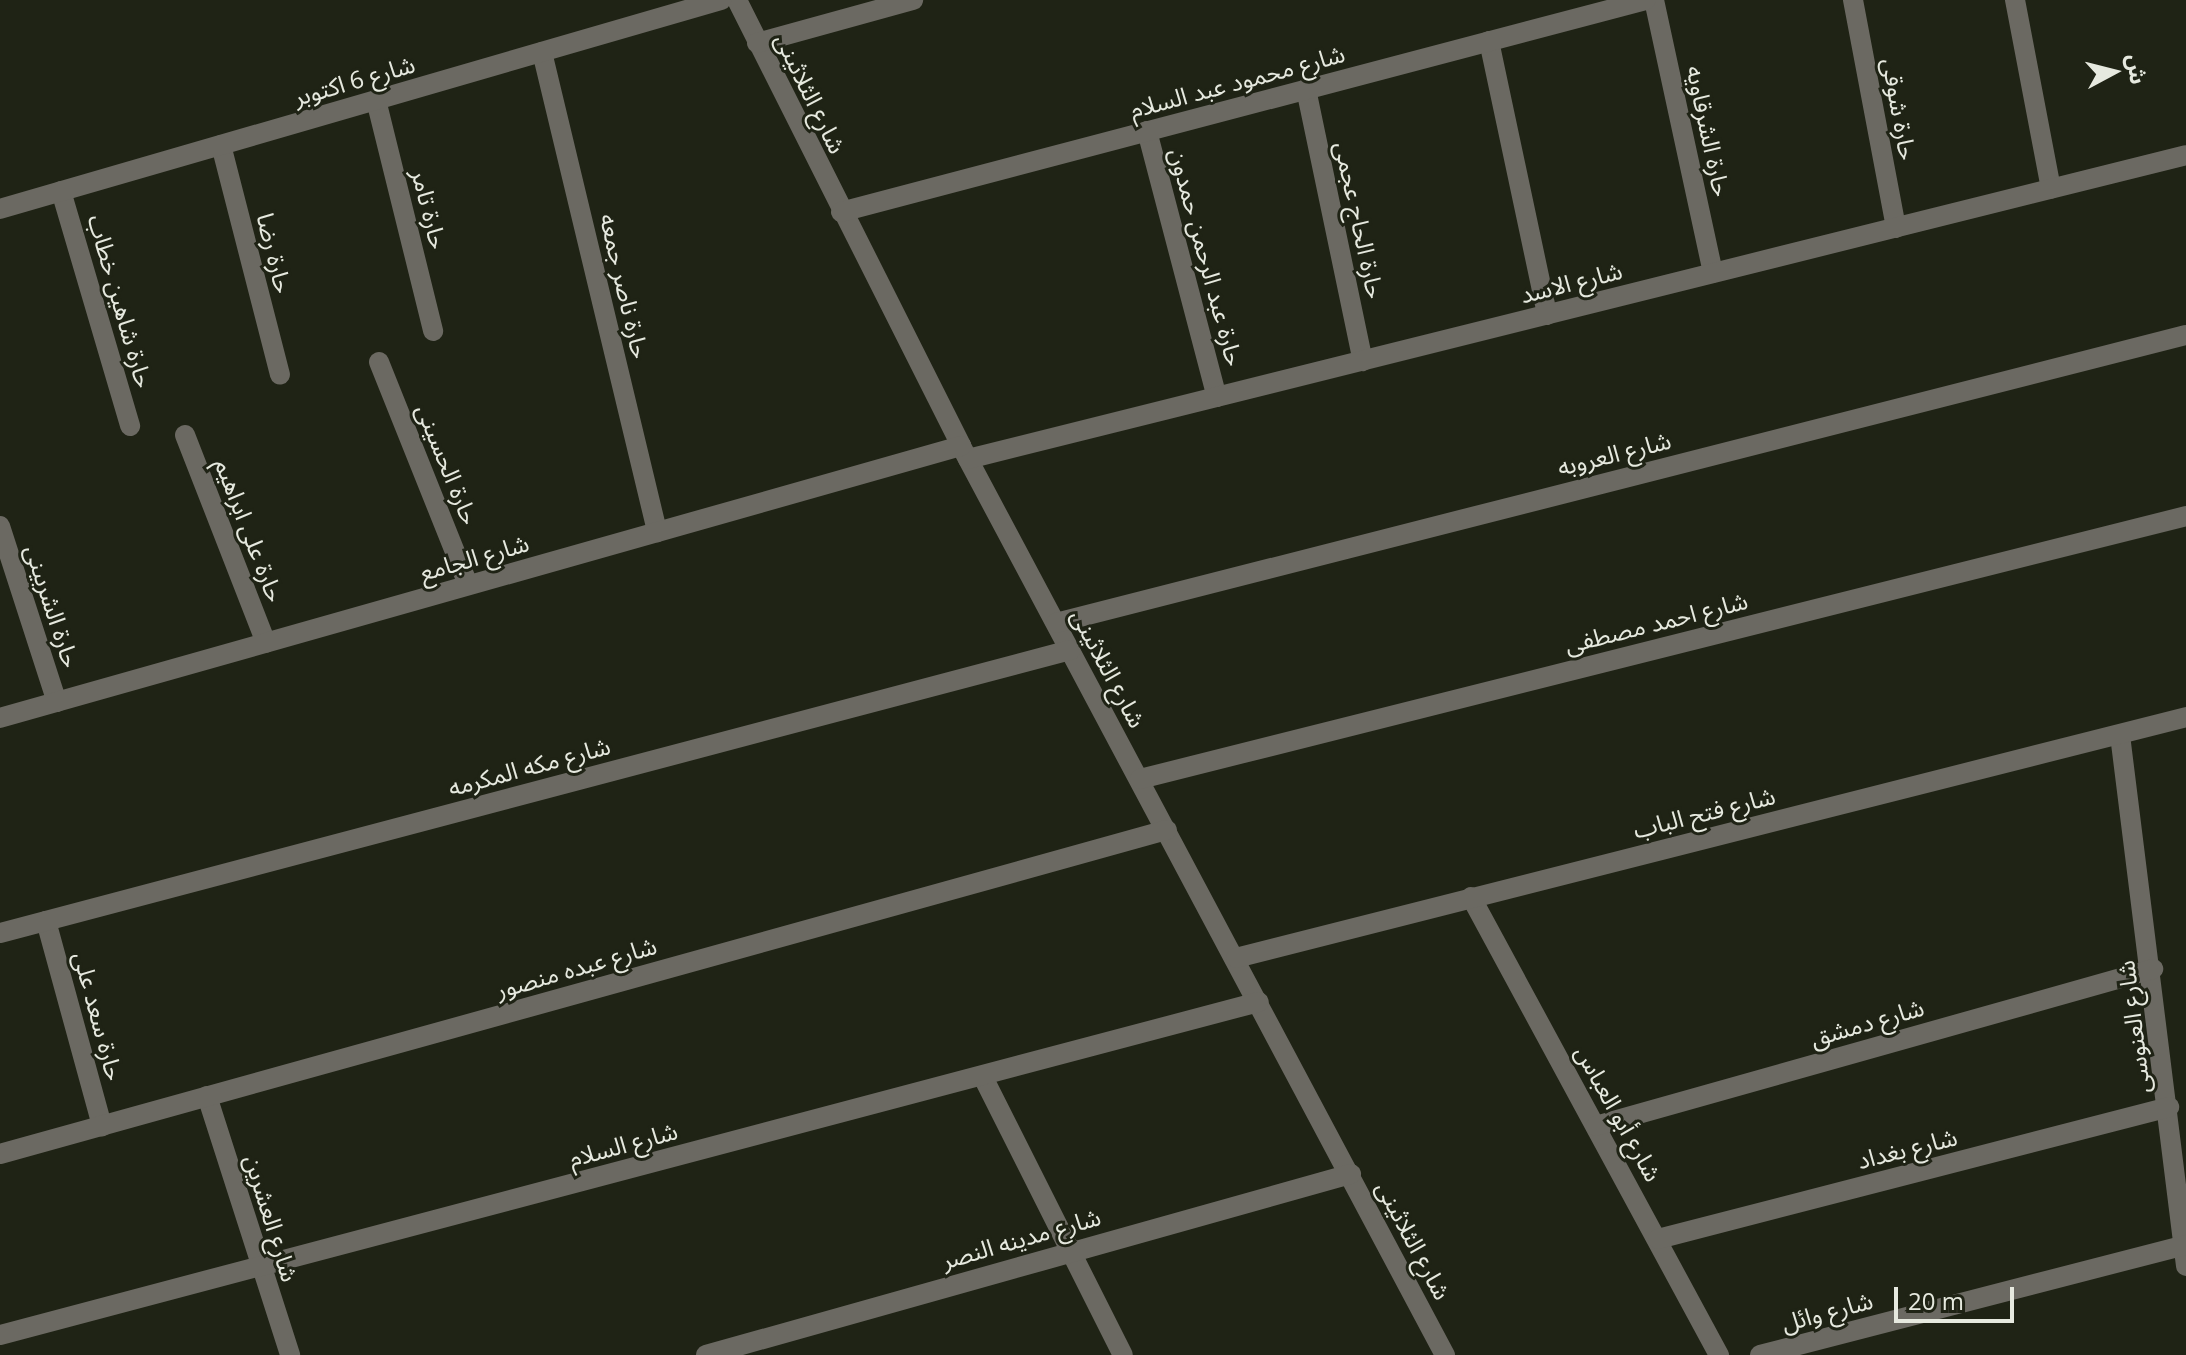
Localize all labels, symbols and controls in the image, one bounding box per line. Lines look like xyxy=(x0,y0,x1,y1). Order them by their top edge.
street label: شارع الثلاثينى xyxy=(769,28,853,158)
north arrow xyxy=(2074,32,2154,112)
street label: شارع محمود عبد السلام xyxy=(1126,38,1348,124)
street label: شارع 6 اكتوبر xyxy=(290,49,418,111)
text: ش xyxy=(2121,52,2155,86)
street label: حارة شوقى xyxy=(1877,56,1923,162)
street label: حارة الشرقاويه xyxy=(1681,63,1737,199)
street label: حارة الحاج عجمى xyxy=(1329,139,1391,301)
street label: حارة عبد الرحمن حمدون xyxy=(1164,145,1250,369)
street label: حارة تامر xyxy=(406,166,454,252)
street label: حارة رضا xyxy=(251,210,299,296)
street label: حارة شاهين خطاب xyxy=(82,211,160,391)
street label: حارة ناصر جمعه xyxy=(594,211,656,361)
street label: شارع الاسد xyxy=(1517,255,1625,309)
street label: حارة الحسينى xyxy=(411,400,485,528)
street label: شارع العروبه xyxy=(1554,425,1674,481)
street label: حارة على ابراهيم xyxy=(209,454,291,606)
street label: شارع الجامع xyxy=(416,528,532,586)
street label: حارة الشربينى xyxy=(20,541,86,671)
street label: شارع احمد مصطفى xyxy=(1561,585,1751,659)
street label: شارع الثلاثينى xyxy=(1066,604,1152,732)
street label: شارع مكه المكرمه xyxy=(445,731,613,801)
street label: شارع فتح الباب xyxy=(1630,780,1778,844)
street label: شارع عبده منصور xyxy=(492,930,660,1004)
street label: حارة سعد على xyxy=(68,948,130,1084)
street label: شارع العنوسى xyxy=(2111,959,2155,1095)
street label: شارع دمشق xyxy=(1807,992,1927,1052)
street label: شارع أبو العباس xyxy=(1570,1040,1668,1186)
street label: شارع السلام xyxy=(565,1116,681,1172)
street label: شارع بغداد xyxy=(1854,1122,1960,1174)
street label: شارع العشرين xyxy=(239,1151,305,1285)
street label: شارع الثلاثينى xyxy=(1371,1176,1457,1304)
street label: شارع مدينه النصر xyxy=(938,1202,1104,1274)
scale bar xyxy=(1898,1271,2018,1321)
text: 20 m xyxy=(1908,1284,1964,1317)
street label: شارع وائل xyxy=(1778,1285,1876,1337)

